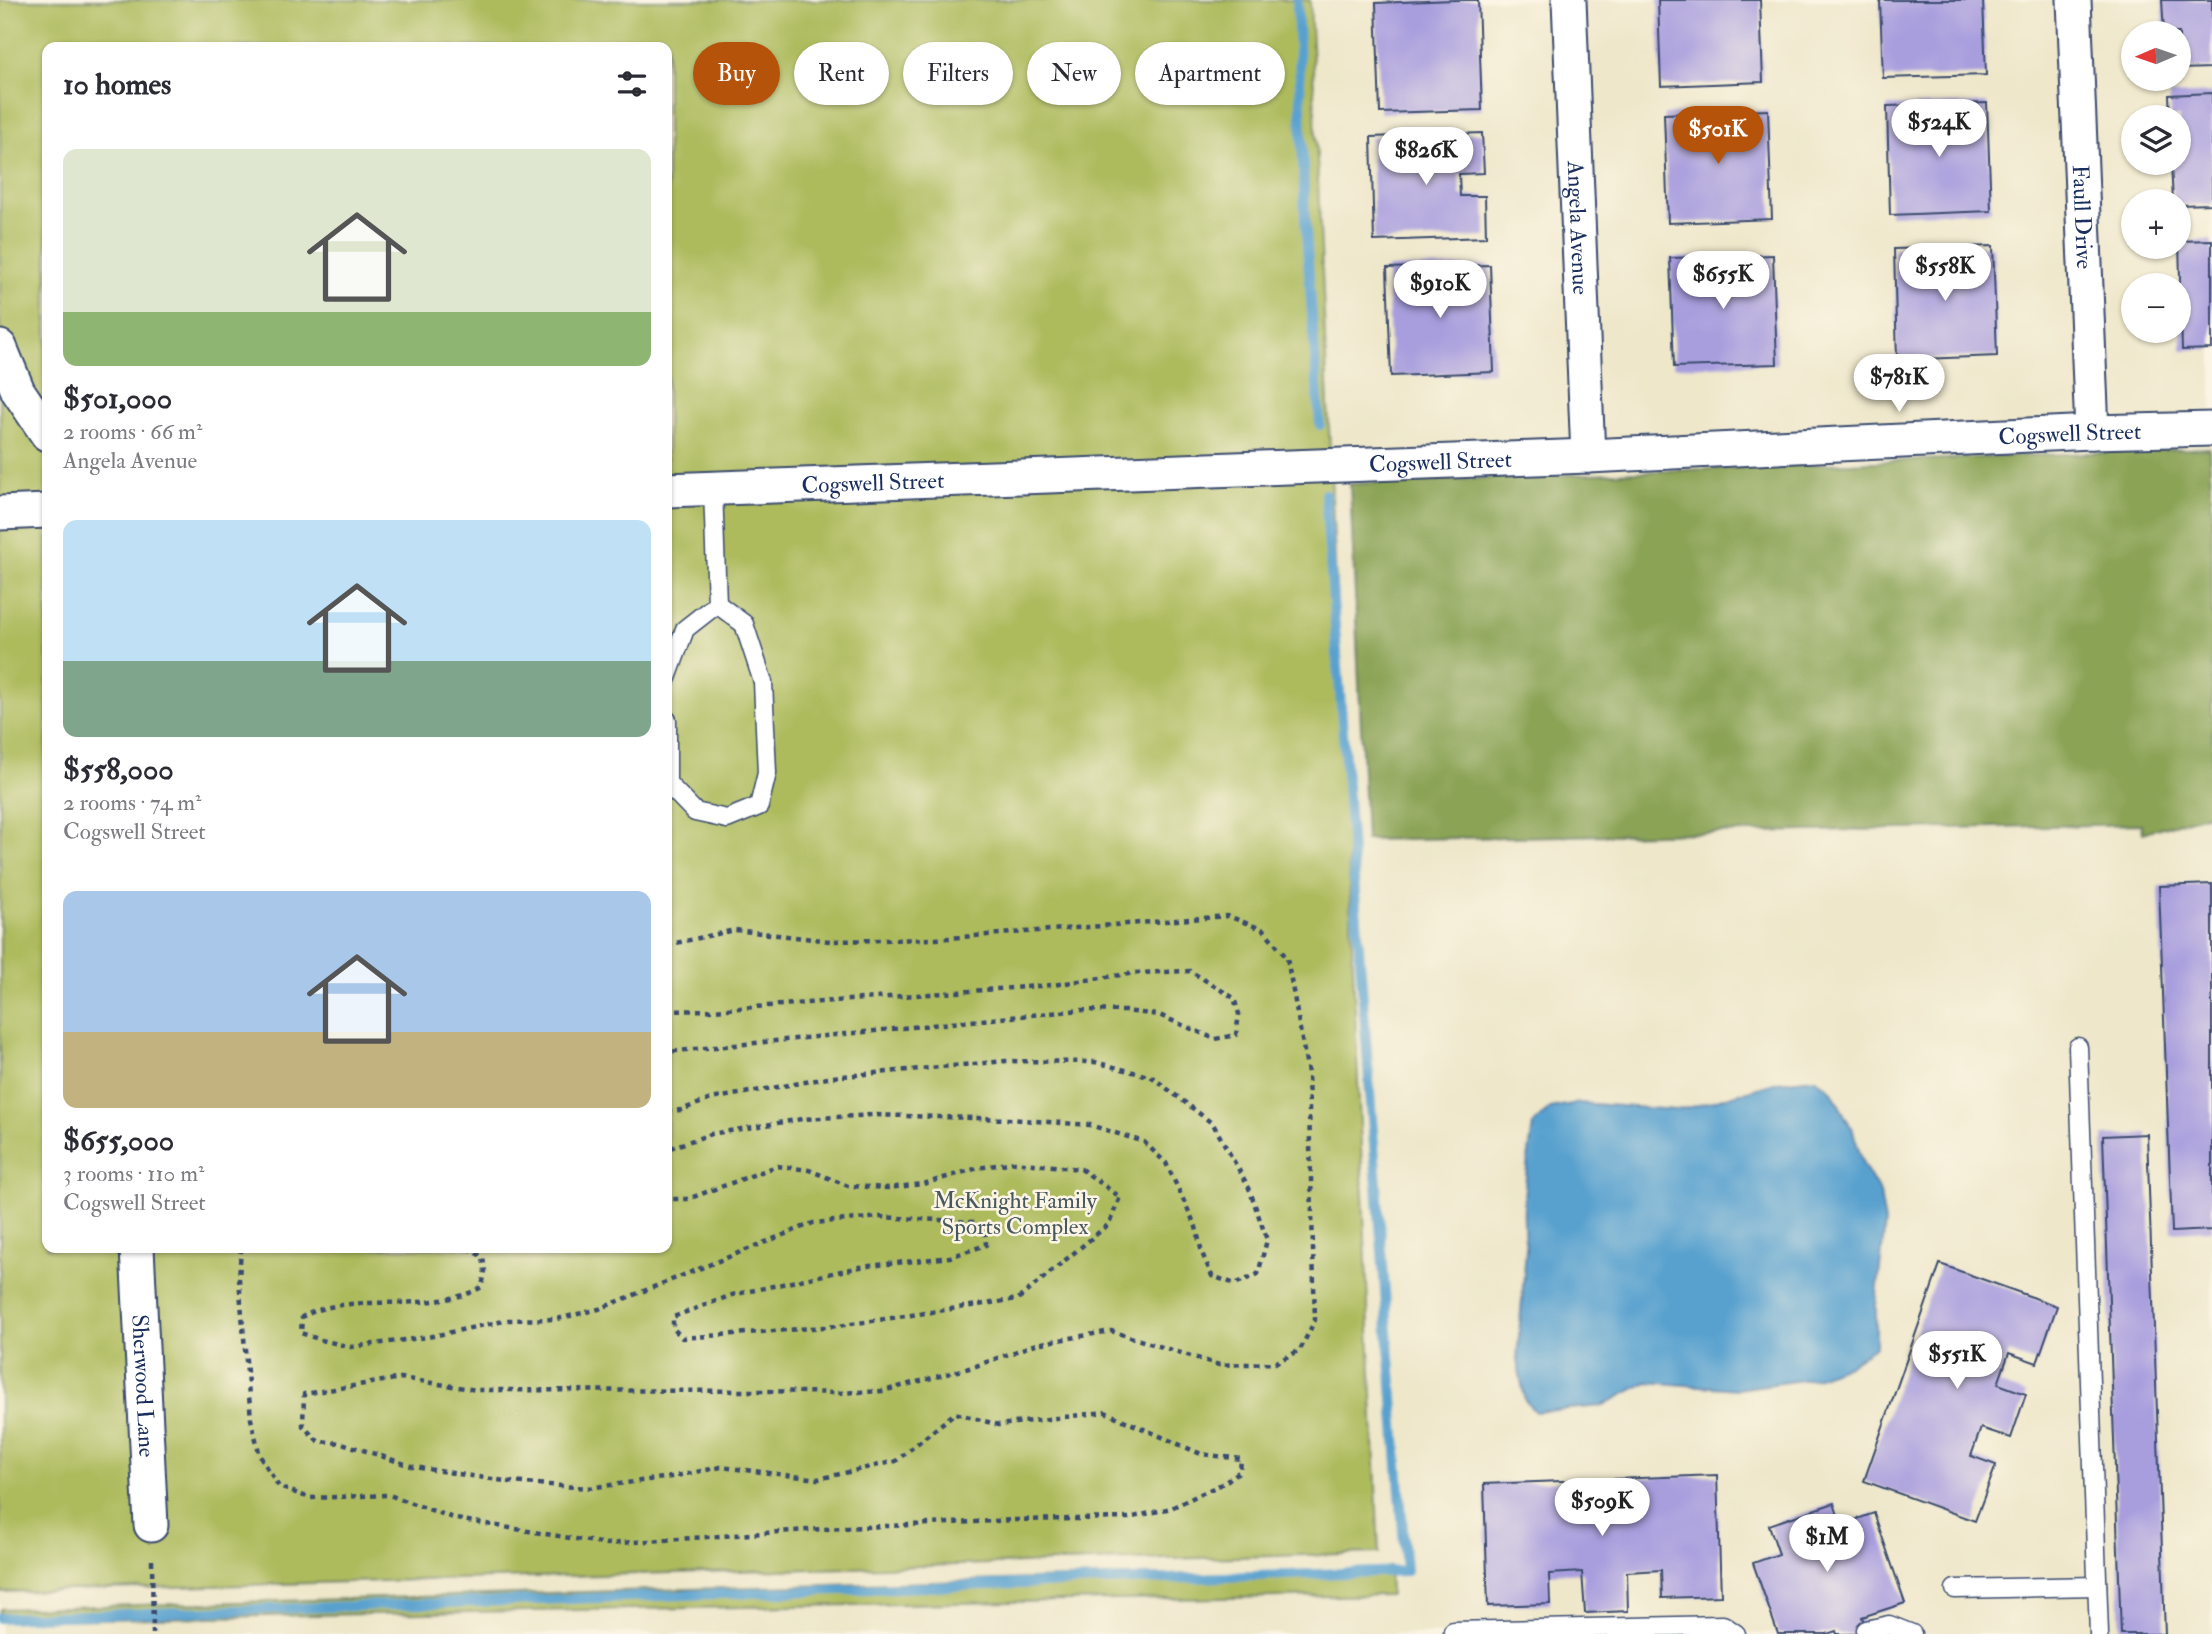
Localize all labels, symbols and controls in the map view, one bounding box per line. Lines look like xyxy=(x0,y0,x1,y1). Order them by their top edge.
north arrow xyxy=(2121,21,2191,91)
map controls xyxy=(2121,21,2191,343)
chip: Buy xyxy=(693,42,780,105)
chip: Rent xyxy=(794,42,889,105)
chip: Filters xyxy=(903,42,1013,105)
chip: New xyxy=(1027,42,1121,105)
chip: Apartment xyxy=(1135,42,1285,105)
icon: filters xyxy=(613,65,651,103)
text: 10 homes xyxy=(63,66,171,103)
pin: $524K xyxy=(1890,100,1988,159)
button: layers xyxy=(2121,105,2191,175)
pin: $501K xyxy=(1669,106,1767,166)
text: $524K xyxy=(1907,107,1971,136)
text: $501K xyxy=(1689,114,1747,143)
pin: $826K xyxy=(1377,128,1475,187)
text: $826K xyxy=(1394,135,1458,164)
street label: Angela Avenue xyxy=(1561,159,1596,296)
street label: Faull Drive xyxy=(2066,164,2100,270)
button: + xyxy=(2121,189,2191,259)
icon: home xyxy=(294,194,420,320)
pin: $558K xyxy=(1896,244,1994,303)
text: $558K xyxy=(1915,251,1975,280)
pin: $655K xyxy=(1674,252,1772,311)
text: $655K xyxy=(1693,259,1753,288)
pin: $910K xyxy=(1391,260,1489,320)
text: $910K xyxy=(1410,268,1470,297)
button: − xyxy=(2121,273,2191,343)
pin: $781K xyxy=(1850,354,1948,414)
text: $781K xyxy=(1870,362,1928,391)
text: $501,000 xyxy=(63,380,172,417)
street label: Cogswell Street xyxy=(1998,416,2142,451)
text: 2 rooms · 66 m² xyxy=(63,417,202,446)
street label: Cogswell Street xyxy=(1369,444,1512,479)
text: Angela Avenue xyxy=(63,446,197,475)
street label: Cogswell Street xyxy=(801,465,945,500)
icon: home xyxy=(294,565,420,691)
text: $558,000 xyxy=(63,751,174,788)
text: 2 rooms · 74 m² xyxy=(63,788,202,817)
text: Cogswell Street xyxy=(63,817,206,846)
icon: home xyxy=(294,936,420,1062)
text: $655,000 xyxy=(63,1122,174,1159)
text: 3 rooms · 110 m² xyxy=(63,1159,204,1188)
park label: McKnight Family Sports Complex xyxy=(933,1186,1098,1242)
text: Cogswell Street xyxy=(63,1188,206,1217)
street label: Sherwood Lane xyxy=(126,1314,162,1458)
pin: $551K xyxy=(1908,1332,2006,1391)
text: $551K xyxy=(1928,1339,1986,1368)
pin: $509K xyxy=(1553,1478,1651,1538)
text: $509K xyxy=(1571,1486,1633,1515)
pin: $1M xyxy=(1793,1514,1861,1574)
text: $1M xyxy=(1805,1522,1849,1551)

